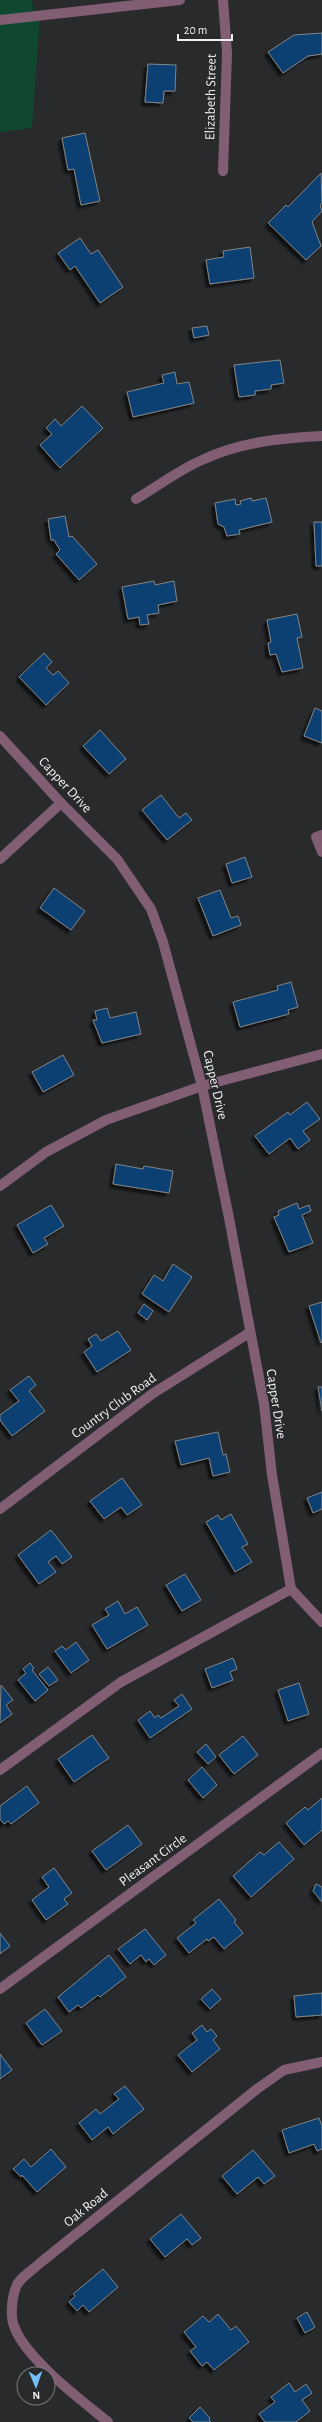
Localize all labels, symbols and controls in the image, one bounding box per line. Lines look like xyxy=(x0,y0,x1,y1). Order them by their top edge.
scale bar xyxy=(178,16,232,42)
text: 20 m xyxy=(184,24,207,36)
street label: Elizabeth Street xyxy=(203,53,219,140)
street label: Capper Drive xyxy=(36,754,94,816)
street label: Capper Drive xyxy=(200,1049,230,1121)
street label: Capper Drive xyxy=(264,1368,288,1440)
street label: Country Club Road xyxy=(69,1371,159,1441)
street label: Pleasant Circle xyxy=(117,1831,189,1889)
street label: Oak Road xyxy=(61,2186,111,2230)
north arrow xyxy=(16,2366,56,2406)
text: N xyxy=(32,2390,40,2401)

